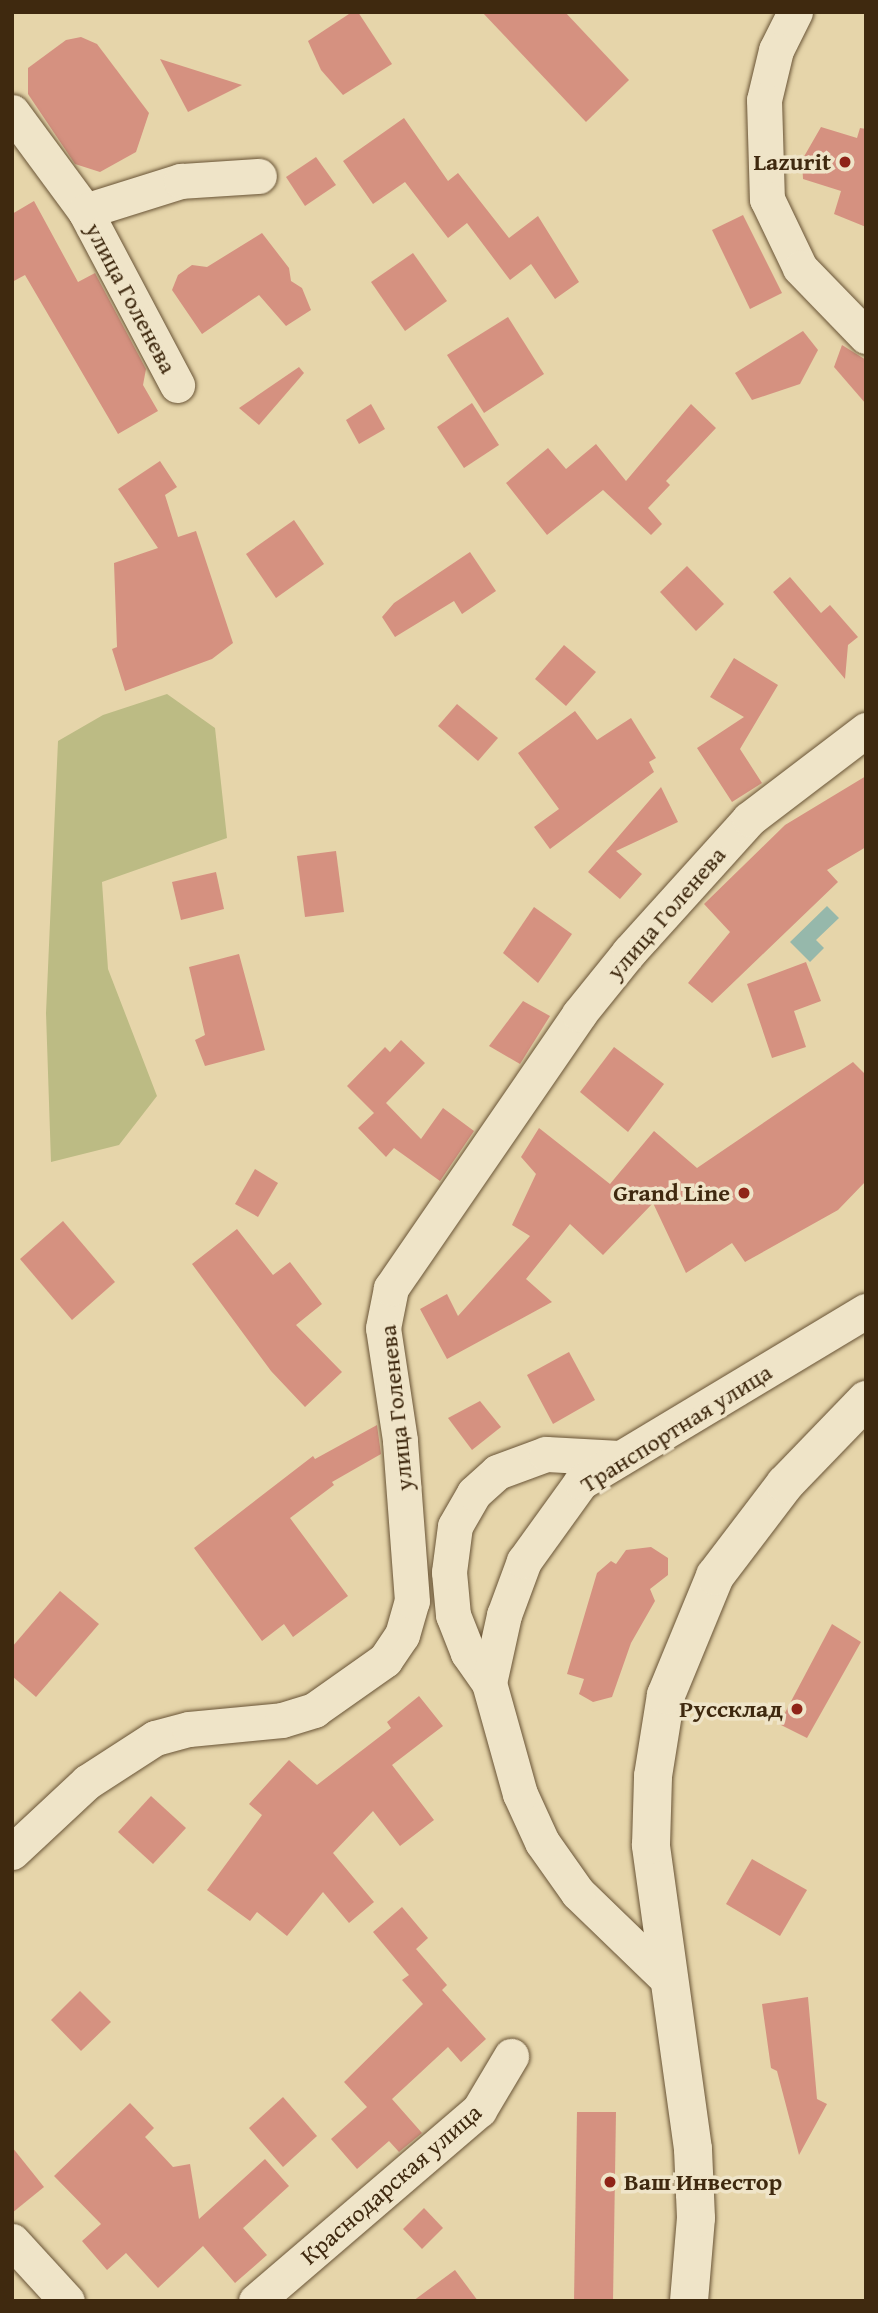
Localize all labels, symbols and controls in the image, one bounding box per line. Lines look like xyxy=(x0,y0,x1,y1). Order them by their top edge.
place label: Lazurit xyxy=(753,148,831,176)
marker: Lazurit xyxy=(837,154,853,170)
street label: улица Голенева xyxy=(79,218,183,378)
street label: улица Голенева xyxy=(600,841,732,985)
place label: Grand Line xyxy=(613,1179,730,1207)
marker: Grand Line xyxy=(736,1185,752,1201)
street label: улица Голенева xyxy=(373,1324,419,1492)
street label: Транспортная улица xyxy=(575,1357,777,1499)
place label: Руссклад xyxy=(679,1695,783,1723)
marker: Руссклад xyxy=(789,1701,805,1717)
street label: Краснодарская улица xyxy=(295,2098,487,2270)
place label: Ваш Инвестор xyxy=(624,2168,782,2196)
marker: Ваш Инвестор xyxy=(602,2174,618,2190)

